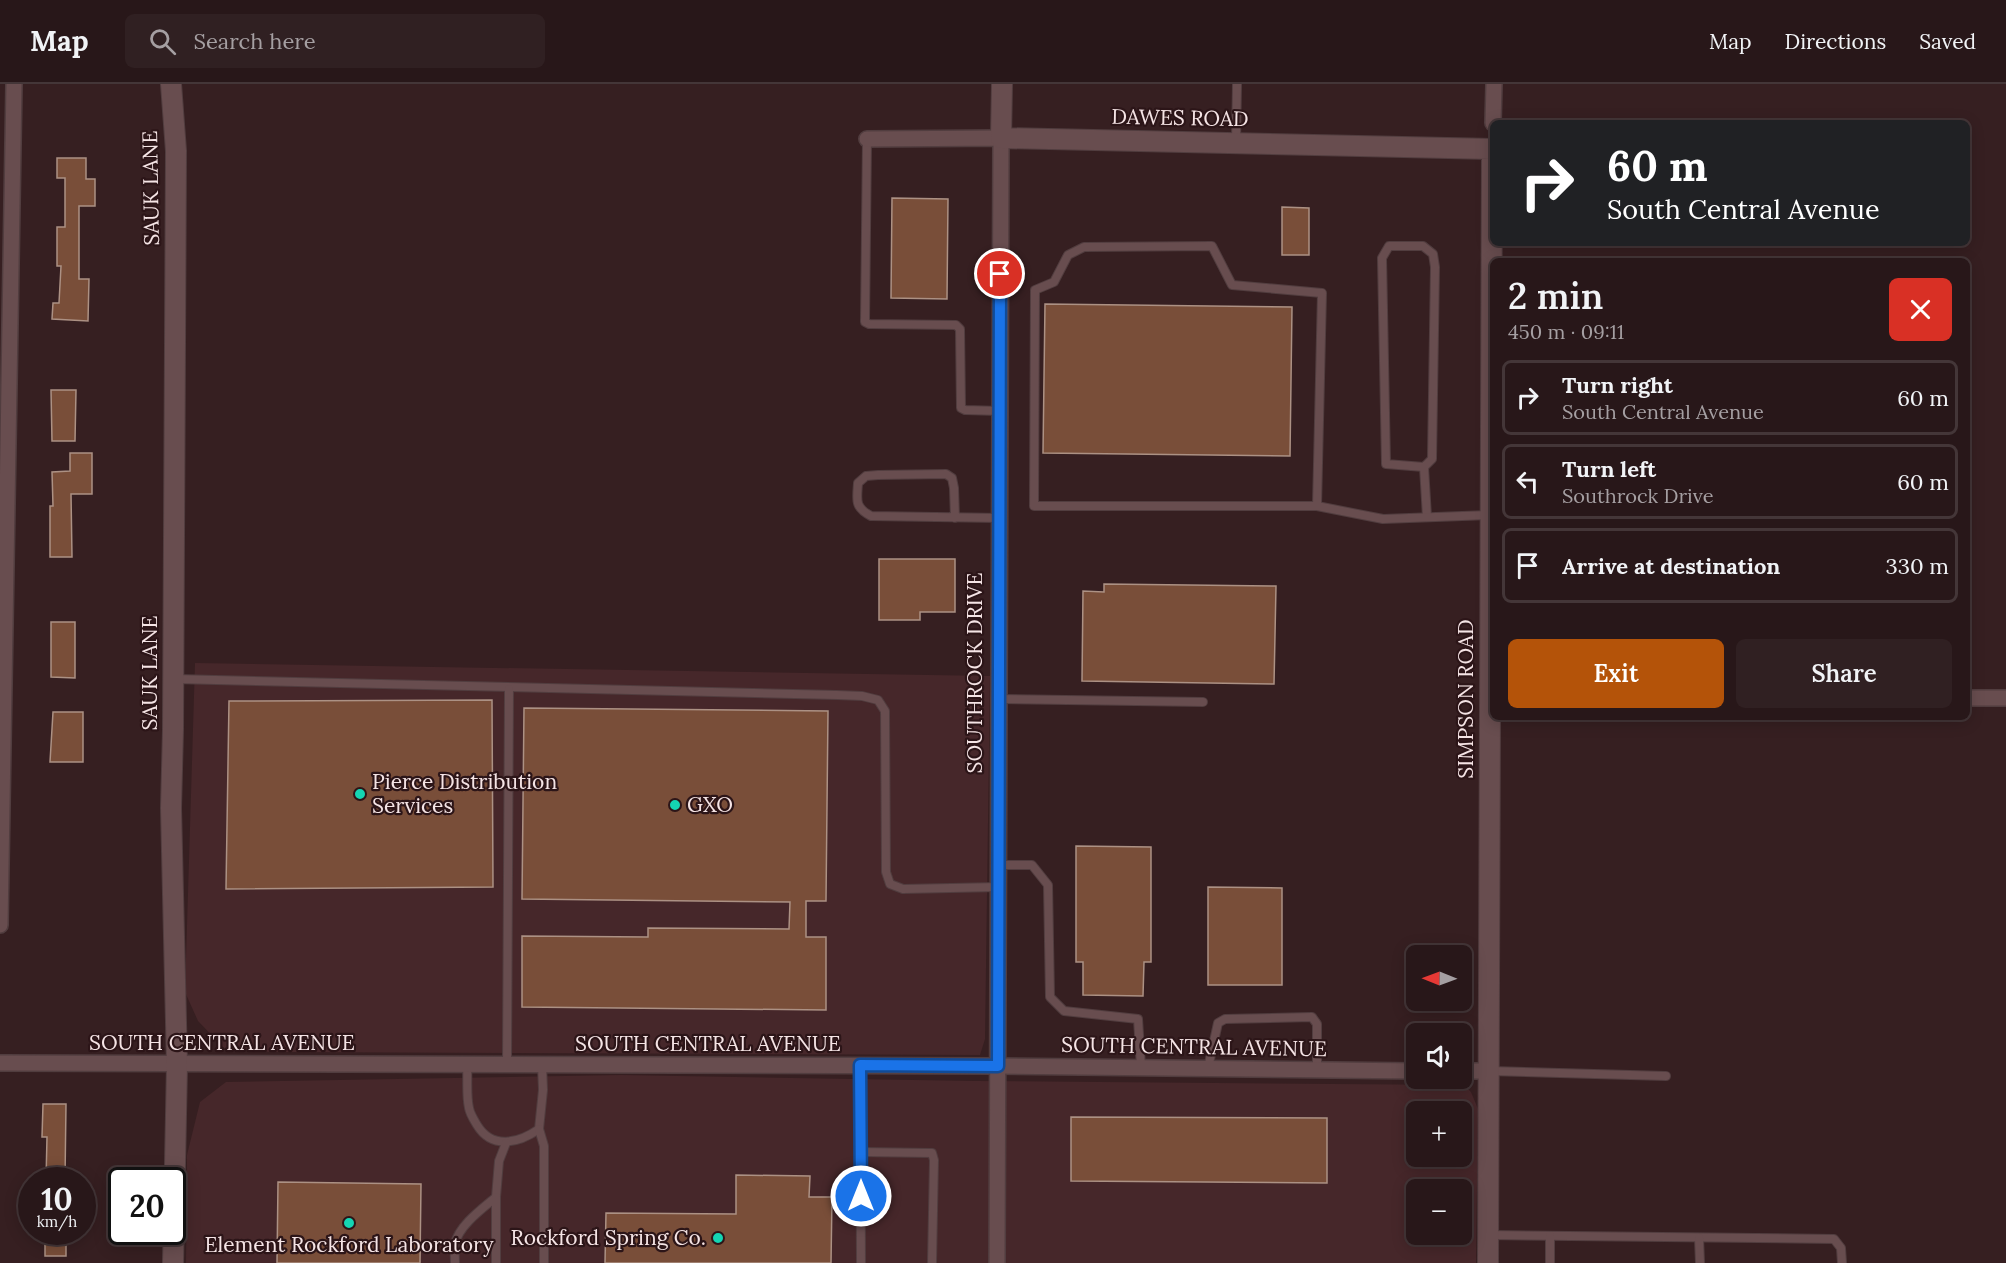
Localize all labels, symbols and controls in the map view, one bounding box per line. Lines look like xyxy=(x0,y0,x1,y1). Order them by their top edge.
search box xyxy=(125,14,545,68)
text: Map xyxy=(30,23,89,59)
icon: search xyxy=(146,25,179,58)
text: Search here xyxy=(194,27,316,55)
text: Map xyxy=(1709,28,1752,55)
text: Directions xyxy=(1785,28,1886,55)
text: Saved xyxy=(1919,28,1976,55)
street label: DAWES ROAD xyxy=(1111,103,1249,132)
street label: SAUK LANE xyxy=(136,130,165,246)
text: 60 m xyxy=(1607,139,1708,193)
icon: right xyxy=(1508,144,1586,222)
text: South Central Avenue xyxy=(1607,192,1880,226)
pin xyxy=(974,248,1025,299)
icon: arrive xyxy=(983,257,1016,290)
text: 2 min xyxy=(1508,273,1603,319)
button: close xyxy=(1889,278,1952,341)
text: 450 m · 09:11 xyxy=(1508,319,1624,344)
text: Turn right xyxy=(1562,371,1673,399)
icon: right xyxy=(1511,381,1544,414)
text: 60 m xyxy=(1897,384,1949,412)
text: South Central Avenue xyxy=(1562,399,1764,424)
text: Turn left xyxy=(1562,455,1656,483)
icon: left xyxy=(1511,465,1544,498)
text: 60 m xyxy=(1897,468,1949,496)
text: Southrock Drive xyxy=(1562,483,1714,508)
icon: arrive xyxy=(1511,549,1544,582)
text: Arrive at destination xyxy=(1562,552,1780,580)
text: 330 m xyxy=(1885,552,1949,580)
street label: SOUTHROCK DRIVE xyxy=(961,573,988,773)
street label: SAUK LANE xyxy=(136,615,163,731)
street label: SIMPSON ROAD xyxy=(1452,619,1479,779)
button: Exit xyxy=(1508,639,1724,708)
button: Share xyxy=(1736,639,1952,708)
place label: Pierce Distribution Services xyxy=(372,768,557,819)
marker: Pierce Distribution Services xyxy=(353,787,367,801)
place label: GXO xyxy=(687,791,733,818)
marker: GXO xyxy=(668,798,682,812)
north arrow xyxy=(1406,945,1472,1011)
map controls xyxy=(1406,945,1472,1245)
button: sound xyxy=(1406,1023,1472,1089)
street label: SOUTH CENTRAL AVENUE xyxy=(89,1029,355,1056)
street label: SOUTH CENTRAL AVENUE xyxy=(575,1030,841,1057)
street label: SOUTH CENTRAL AVENUE xyxy=(1061,1031,1327,1062)
button: + xyxy=(1406,1101,1472,1167)
position arrow xyxy=(829,1164,893,1228)
speed limit sign: 20 xyxy=(108,1167,186,1245)
button: − xyxy=(1406,1179,1472,1245)
text: 10 xyxy=(41,1180,73,1218)
text: km/h xyxy=(37,1212,77,1231)
marker: Element Rockford Laboratory xyxy=(342,1216,356,1230)
place label: Rockford Spring Co. xyxy=(511,1224,706,1251)
place label: Element Rockford Laboratory xyxy=(204,1231,494,1258)
marker: Rockford Spring Co. xyxy=(711,1231,725,1245)

